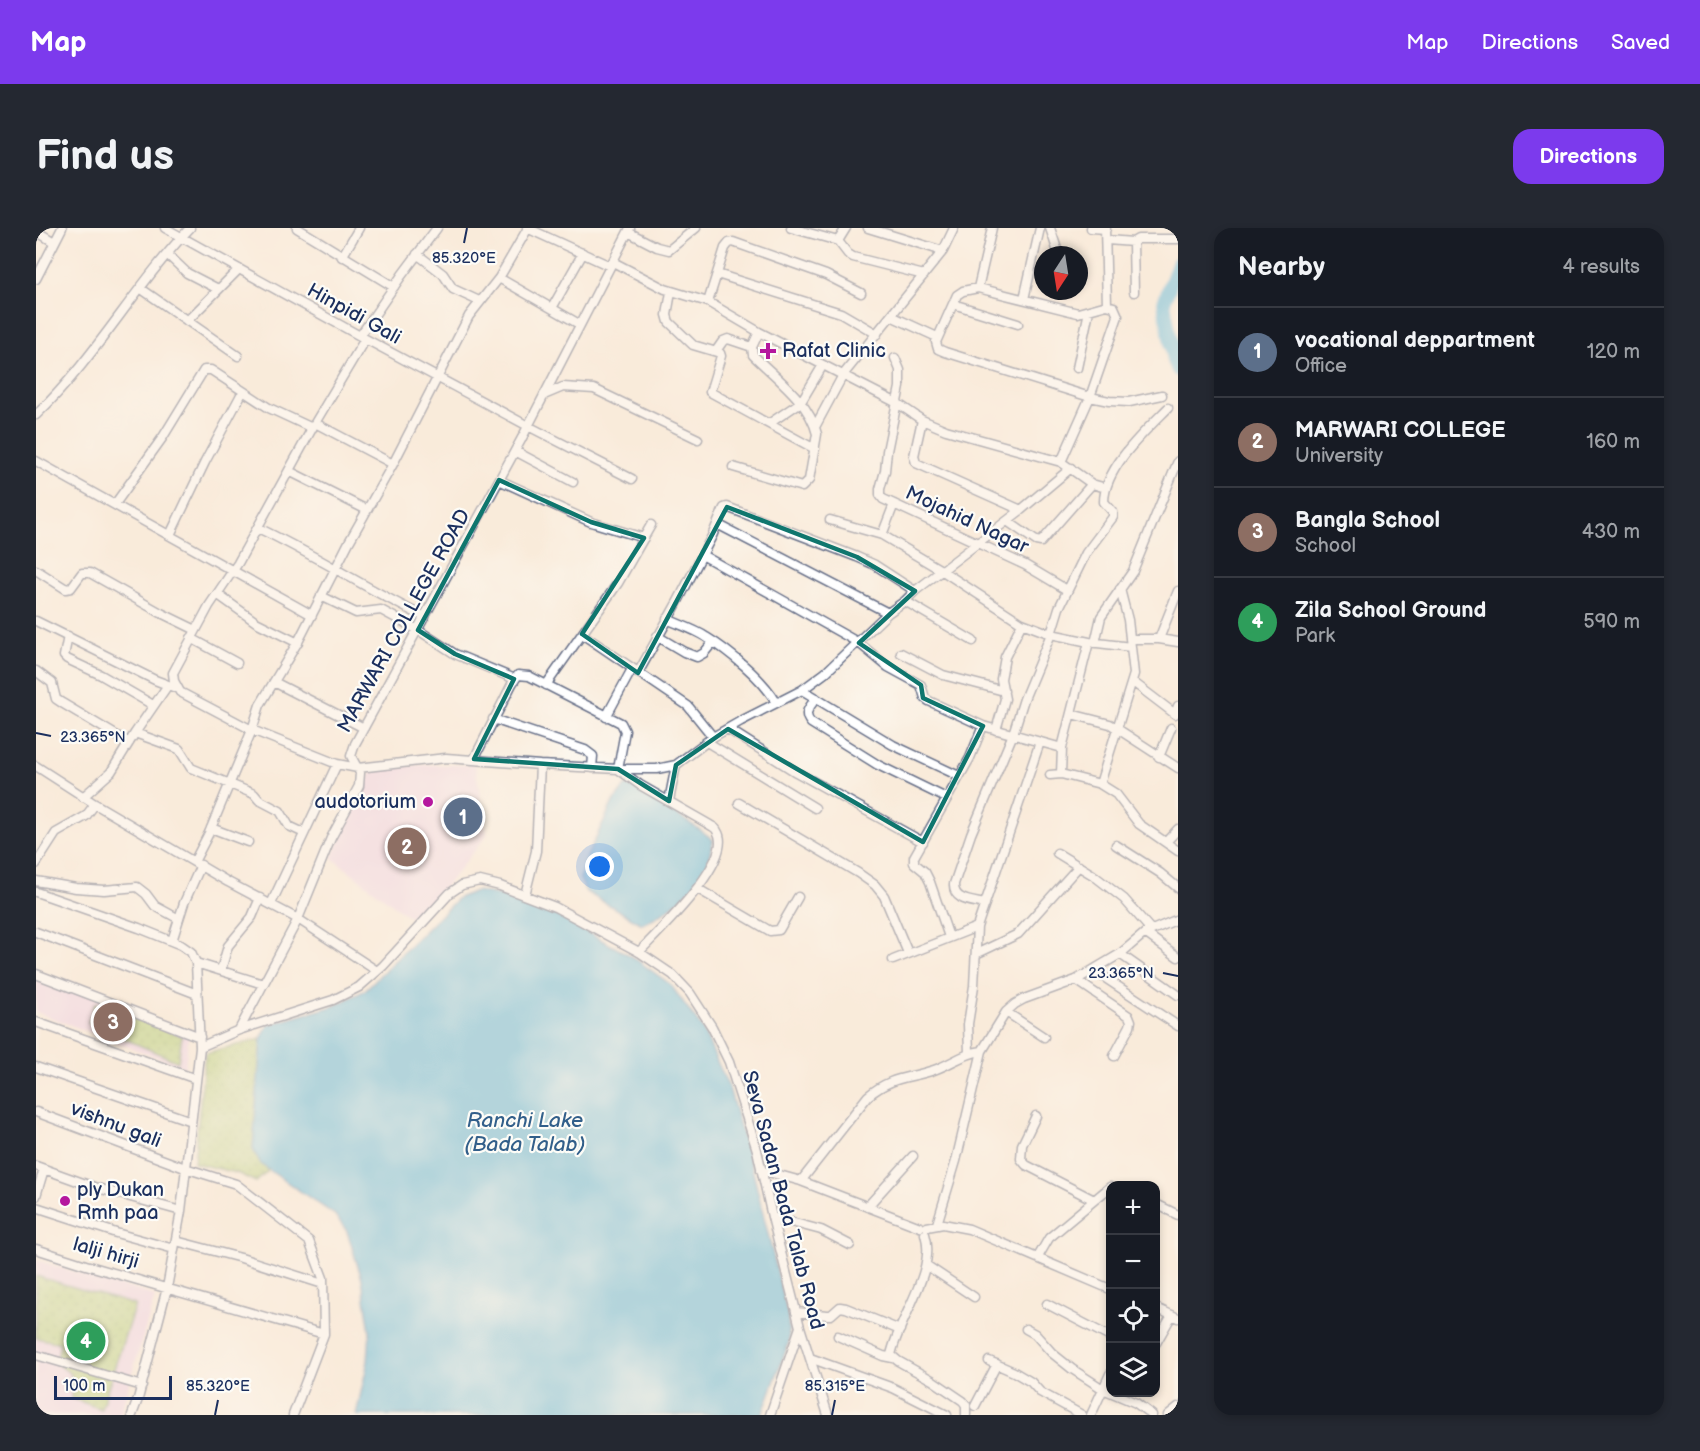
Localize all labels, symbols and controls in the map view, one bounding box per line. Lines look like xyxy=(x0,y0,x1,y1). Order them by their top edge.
text: Map xyxy=(30,26,86,59)
text: Map xyxy=(1406,30,1449,55)
text: Directions xyxy=(1482,30,1578,55)
text: Saved xyxy=(1611,30,1670,55)
button: Directions xyxy=(1513,129,1664,184)
text: Find us xyxy=(36,131,174,182)
north arrow xyxy=(1034,246,1088,300)
text: 85.320°E xyxy=(432,249,496,268)
text: Nearby xyxy=(1238,252,1325,283)
text: 4 results xyxy=(1562,255,1640,279)
street label: Hinpidi Gali xyxy=(303,278,405,350)
text: vocational deppartment xyxy=(1295,327,1535,354)
place label: Rafat Clinic xyxy=(782,339,886,363)
text: 1 xyxy=(1253,340,1262,364)
text: 120 m xyxy=(1587,340,1640,364)
marker: Rafat Clinic xyxy=(759,342,777,360)
text: Office xyxy=(1295,354,1347,378)
text: MARWARI COLLEGE xyxy=(1295,417,1505,444)
text: 2 xyxy=(1252,430,1263,454)
text: 160 m xyxy=(1586,430,1640,454)
text: University xyxy=(1295,444,1383,468)
street label: Mojahid Nagar xyxy=(901,481,1033,559)
street label: MARWARI COLLEGE ROAD xyxy=(332,505,476,737)
text: Bangla School xyxy=(1295,507,1440,534)
text: 3 xyxy=(1252,520,1263,544)
text: 430 m xyxy=(1582,520,1640,544)
text: School xyxy=(1295,534,1356,558)
text: Zila School Ground xyxy=(1295,597,1486,624)
text: 4 xyxy=(1252,610,1263,634)
text: 590 m xyxy=(1583,610,1640,634)
text: Park xyxy=(1295,624,1335,648)
text: 23.365°N xyxy=(60,728,126,747)
place label: audotorium xyxy=(314,790,416,814)
pin: 1 xyxy=(444,794,482,840)
marker: audotorium xyxy=(421,795,435,809)
pin: 2 xyxy=(388,824,427,870)
your location xyxy=(585,852,614,881)
text: 23.365°N xyxy=(1088,964,1154,983)
pin: 3 xyxy=(94,1000,133,1044)
street label: Seva Sadan Bada Talab Road xyxy=(737,1068,829,1332)
street label: vishnu gali xyxy=(66,1096,165,1153)
water label: Ranchi Lake (Bada Talab) xyxy=(465,1108,585,1157)
place label: ply Dukan Rmh paa xyxy=(77,1178,164,1225)
map controls xyxy=(1106,1181,1160,1397)
button: + xyxy=(1106,1181,1160,1235)
marker: ply Dukan Rmh paa xyxy=(58,1194,72,1208)
street label: lalji hirji xyxy=(70,1232,142,1274)
button: − xyxy=(1106,1235,1160,1289)
button: locate xyxy=(1106,1289,1160,1343)
pin: 4 xyxy=(67,1318,106,1364)
button: layers xyxy=(1106,1343,1160,1397)
scale bar xyxy=(54,1373,172,1400)
text: 100 m xyxy=(63,1377,106,1396)
text: 85.320°E xyxy=(186,1377,250,1396)
text: 85.315°E xyxy=(805,1377,865,1396)

